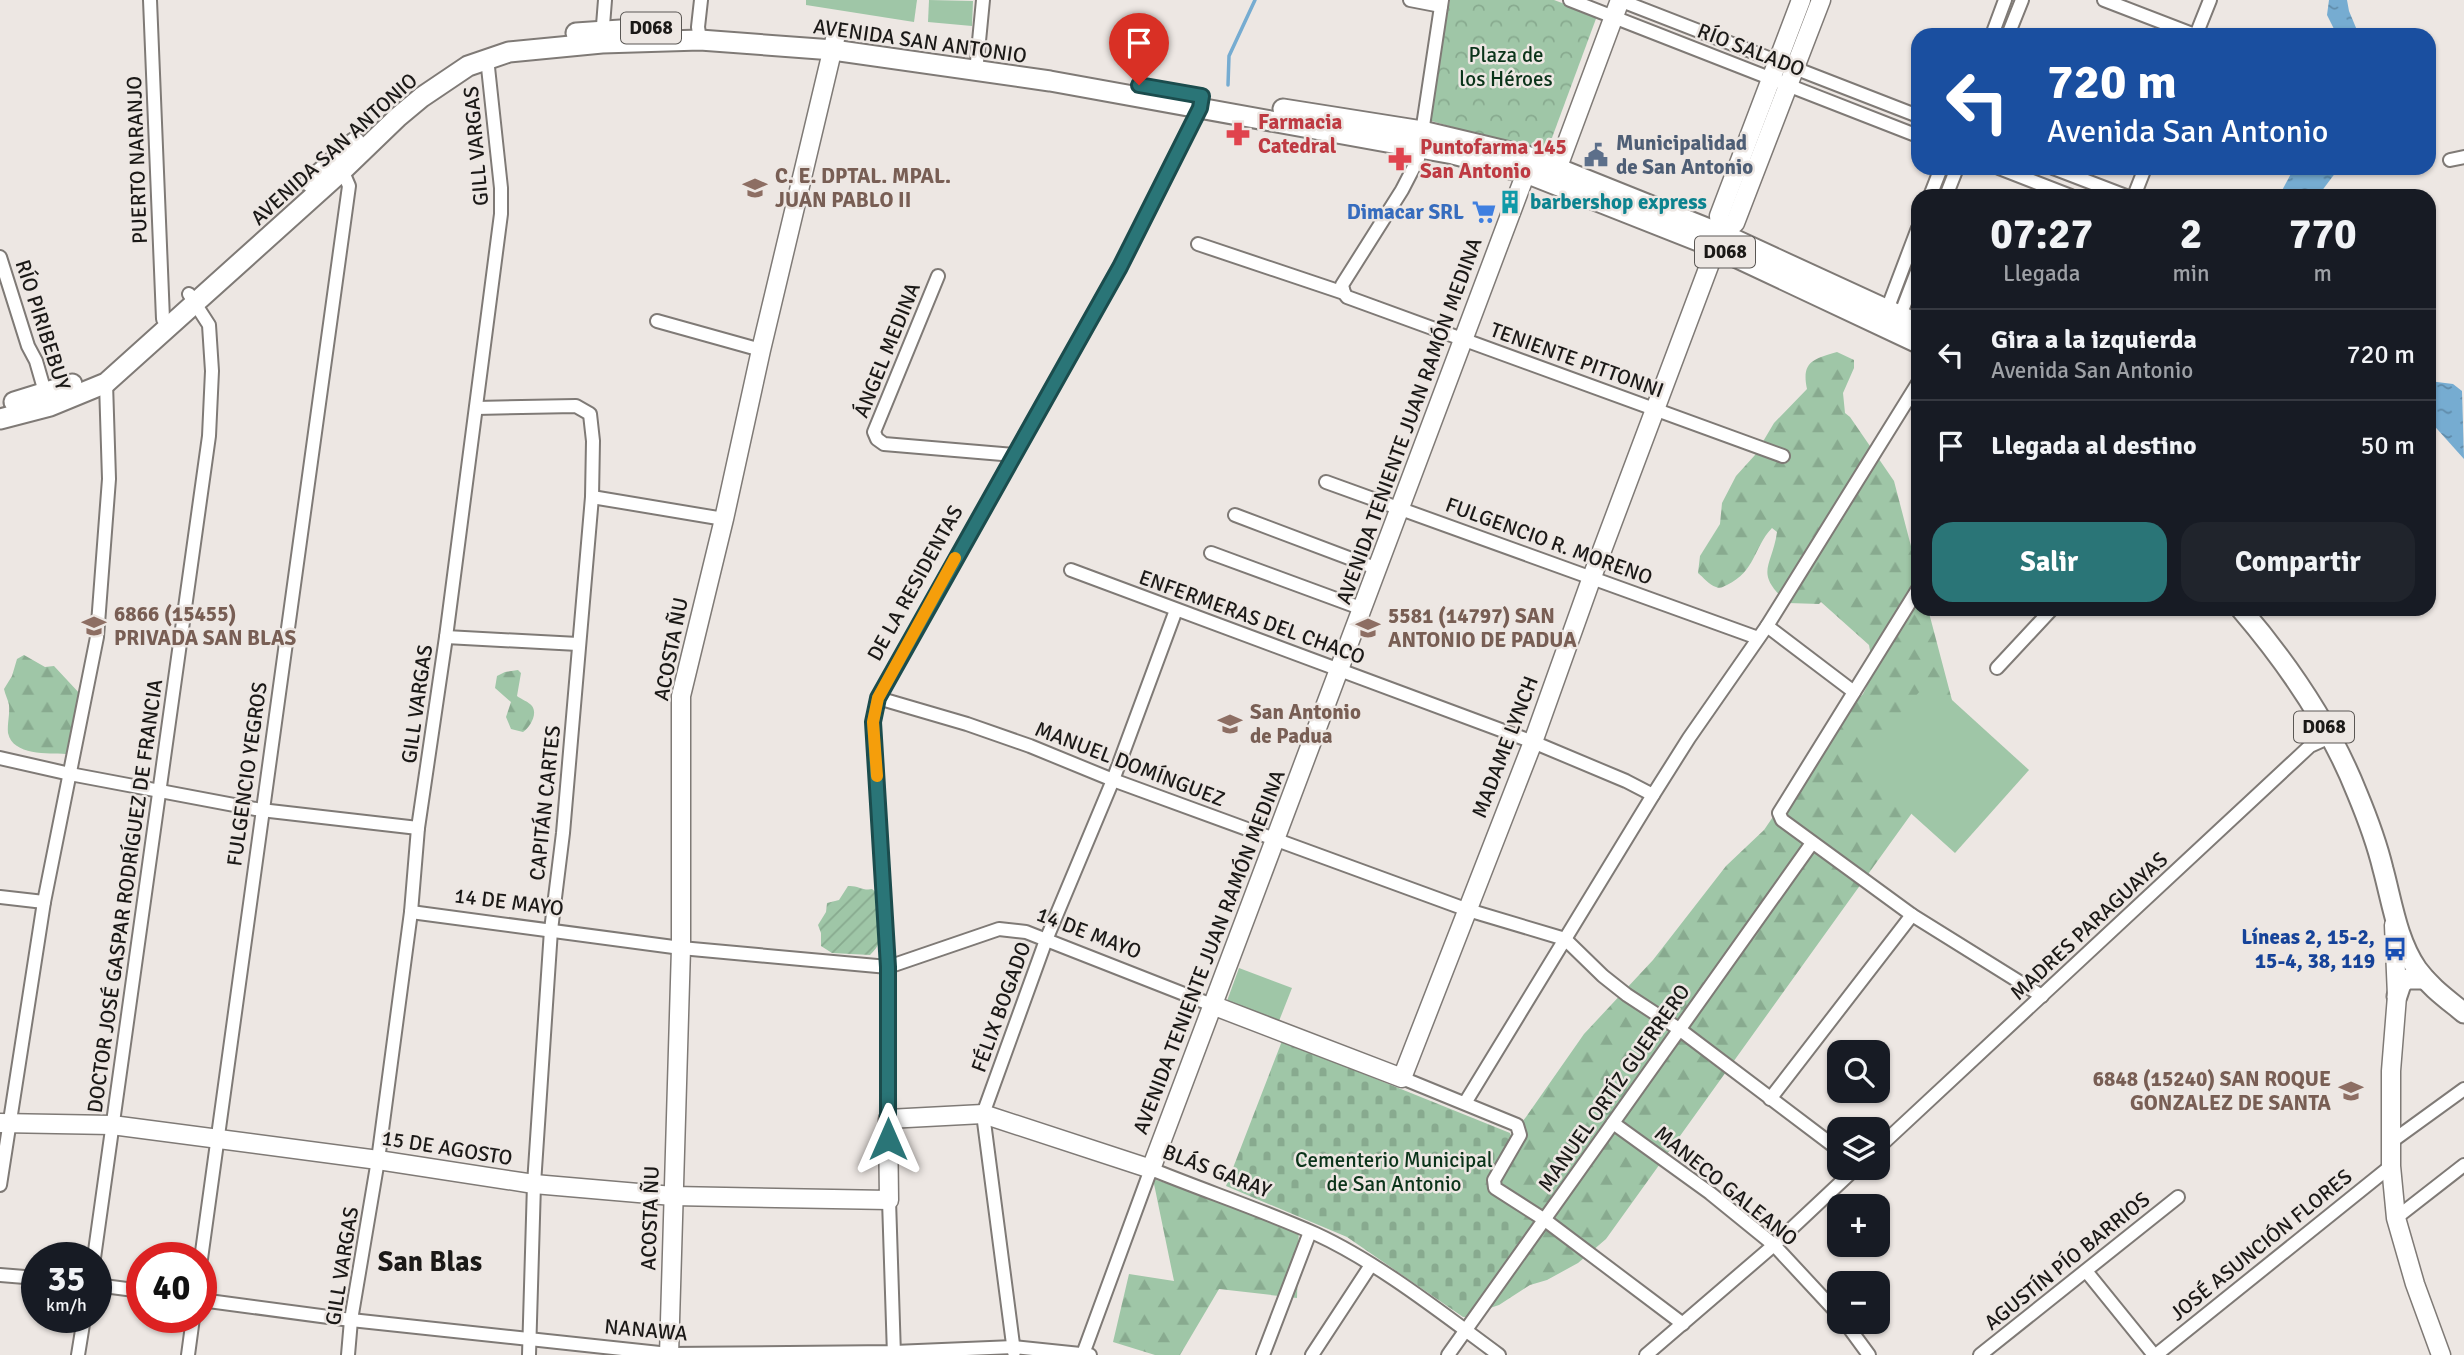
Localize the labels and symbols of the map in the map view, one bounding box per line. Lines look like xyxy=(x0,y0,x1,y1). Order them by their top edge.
road number: D068 xyxy=(621,12,681,44)
street label: AVENIDA SAN ANTONIO xyxy=(812,13,1028,69)
pin xyxy=(1109,13,1169,85)
street label: RÍO SALADO xyxy=(1694,18,1808,82)
park label: Plaza de los Héroes xyxy=(1459,42,1553,92)
street label: AVENIDA SAN ANTONIO xyxy=(245,67,423,231)
street label: PUERTO NARANJO xyxy=(121,75,153,245)
street label: GILL VARGAS xyxy=(458,85,494,207)
place label: Farmacia Catedral xyxy=(1258,109,1343,159)
pharmacy icon: Farmacia Catedral xyxy=(1224,120,1252,148)
place label: Municipalidad de San Antonio xyxy=(1616,130,1753,180)
place label: Puntofarma 145 San Antonio xyxy=(1420,134,1567,184)
public building icon: Municipalidad de San Antonio xyxy=(1582,141,1610,169)
pharmacy icon: Puntofarma 145 San Antonio xyxy=(1386,145,1414,173)
place label: C. E. DPTAL. MPAL. JUAN PABLO II xyxy=(775,163,951,213)
school or university icon: C. E. DPTAL. MPAL. JUAN PABLO II xyxy=(741,174,769,202)
building icon: barbershop express xyxy=(1496,188,1524,216)
place label: barbershop express xyxy=(1530,189,1707,215)
supermarket icon: Dimacar SRL xyxy=(1470,198,1498,226)
place label: Dimacar SRL xyxy=(1347,199,1464,225)
street label: AVENIDA TENIENTE JUAN RAMÓN MEDINA xyxy=(1330,234,1488,608)
road number: D068 xyxy=(1695,236,1755,268)
street label: RÍO PIRIBEBUY xyxy=(10,256,77,394)
street label: ÁNGEL MEDINA xyxy=(848,278,926,421)
street label: TENIENTE PITTONNI xyxy=(1487,316,1667,404)
street label: FULGENCIO R. MORENO xyxy=(1442,491,1656,591)
street label: DE LA RESIDENTAS xyxy=(861,501,969,665)
street label: ENFERMERAS DEL CHACO xyxy=(1135,564,1369,670)
street label: ACOSTA ÑU xyxy=(648,595,694,703)
place label: 6866 (15455) PRIVADA SAN BLAS xyxy=(114,601,296,651)
place label: 5581 (14797) SAN ANTONIO DE PADUA xyxy=(1388,603,1577,653)
school or university icon: 6866 (15455) PRIVADA SAN BLAS xyxy=(80,612,108,640)
school or university icon: 5581 (14797) SAN ANTONIO DE PADUA xyxy=(1354,614,1382,642)
street label: GILL VARGAS xyxy=(396,643,438,765)
street label: MADAME LYNCH xyxy=(1466,672,1544,822)
street label: DOCTOR JOSÉ GASPAR RODRÍGUEZ DE FRANCIA xyxy=(82,677,168,1115)
street label: FULGENCIO YEGROS xyxy=(221,680,273,868)
place label: San Antonio de Padua xyxy=(1250,699,1361,749)
school or university icon: San Antonio de Padua xyxy=(1216,710,1244,738)
road number: D068 xyxy=(2294,712,2354,742)
street label: MANUEL DOMÍNGUEZ xyxy=(1031,716,1229,812)
street label: CAPITÁN CARTES xyxy=(524,724,566,882)
street label: AVENIDA TENIENTE JUAN RAMÓN MEDINA xyxy=(1127,766,1291,1138)
street label: MADRES PARAGUAYAS xyxy=(2005,846,2173,1006)
street label: 14 DE MAYO xyxy=(453,882,565,922)
street label: 14 DE MAYO xyxy=(1033,901,1145,965)
place label: Líneas 2, 15-2, 15-4, 38, 119 xyxy=(2241,924,2375,974)
bus stop icon: Líneas 2, 15-2, 15-4, 38, 119 xyxy=(2381,935,2409,963)
street label: FÉLIX BOGADO xyxy=(965,938,1037,1076)
street label: MANUEL ORTÍZ GUERRERO xyxy=(1532,979,1696,1197)
place label: 6848 (15240) SAN ROQUE GONZALEZ DE SANTA xyxy=(2093,1066,2332,1116)
school or university icon: 6848 (15240) SAN ROQUE GONZALEZ DE SANTA xyxy=(2337,1077,2365,1105)
position arrow xyxy=(851,1102,925,1176)
street label: MANECO GALEANO xyxy=(1649,1120,1803,1252)
street label: 15 DE AGOSTO xyxy=(380,1125,514,1171)
street label: BLÁS GARAY xyxy=(1159,1138,1275,1204)
park label: Cementerio Municipal de San Antonio xyxy=(1295,1147,1493,1197)
street label: JOSÉ ASUNCIÓN FLORES xyxy=(2165,1163,2357,1327)
street label: ACOSTA ÑU xyxy=(635,1165,665,1271)
street label: AGUSTÍN PÍO BARRIOS xyxy=(1979,1186,2155,1336)
street label: GILL VARGAS xyxy=(320,1205,364,1327)
speed limit sign: 40 xyxy=(126,1242,217,1333)
district label: San Blas xyxy=(378,1245,482,1279)
street label: NANAWA xyxy=(603,1313,689,1347)

